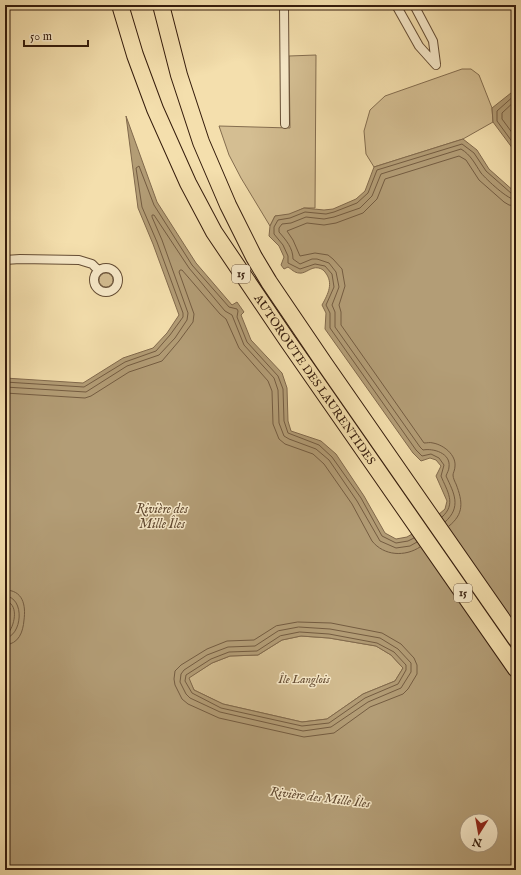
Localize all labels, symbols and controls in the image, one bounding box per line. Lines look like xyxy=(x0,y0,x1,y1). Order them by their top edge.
scale bar xyxy=(24,22,88,48)
text: 50 m xyxy=(30,29,52,44)
road number: 15 xyxy=(232,265,250,283)
street label: AUTOROUTE DES LAURENTIDES xyxy=(250,291,379,468)
water label: Rivière des Mille Îles xyxy=(136,501,188,533)
road number: 15 xyxy=(454,584,472,602)
park label: Île Langlois xyxy=(277,672,330,688)
water label: Rivière des Mille Îles xyxy=(269,781,372,813)
north arrow xyxy=(459,813,499,853)
text: N xyxy=(471,834,484,850)

